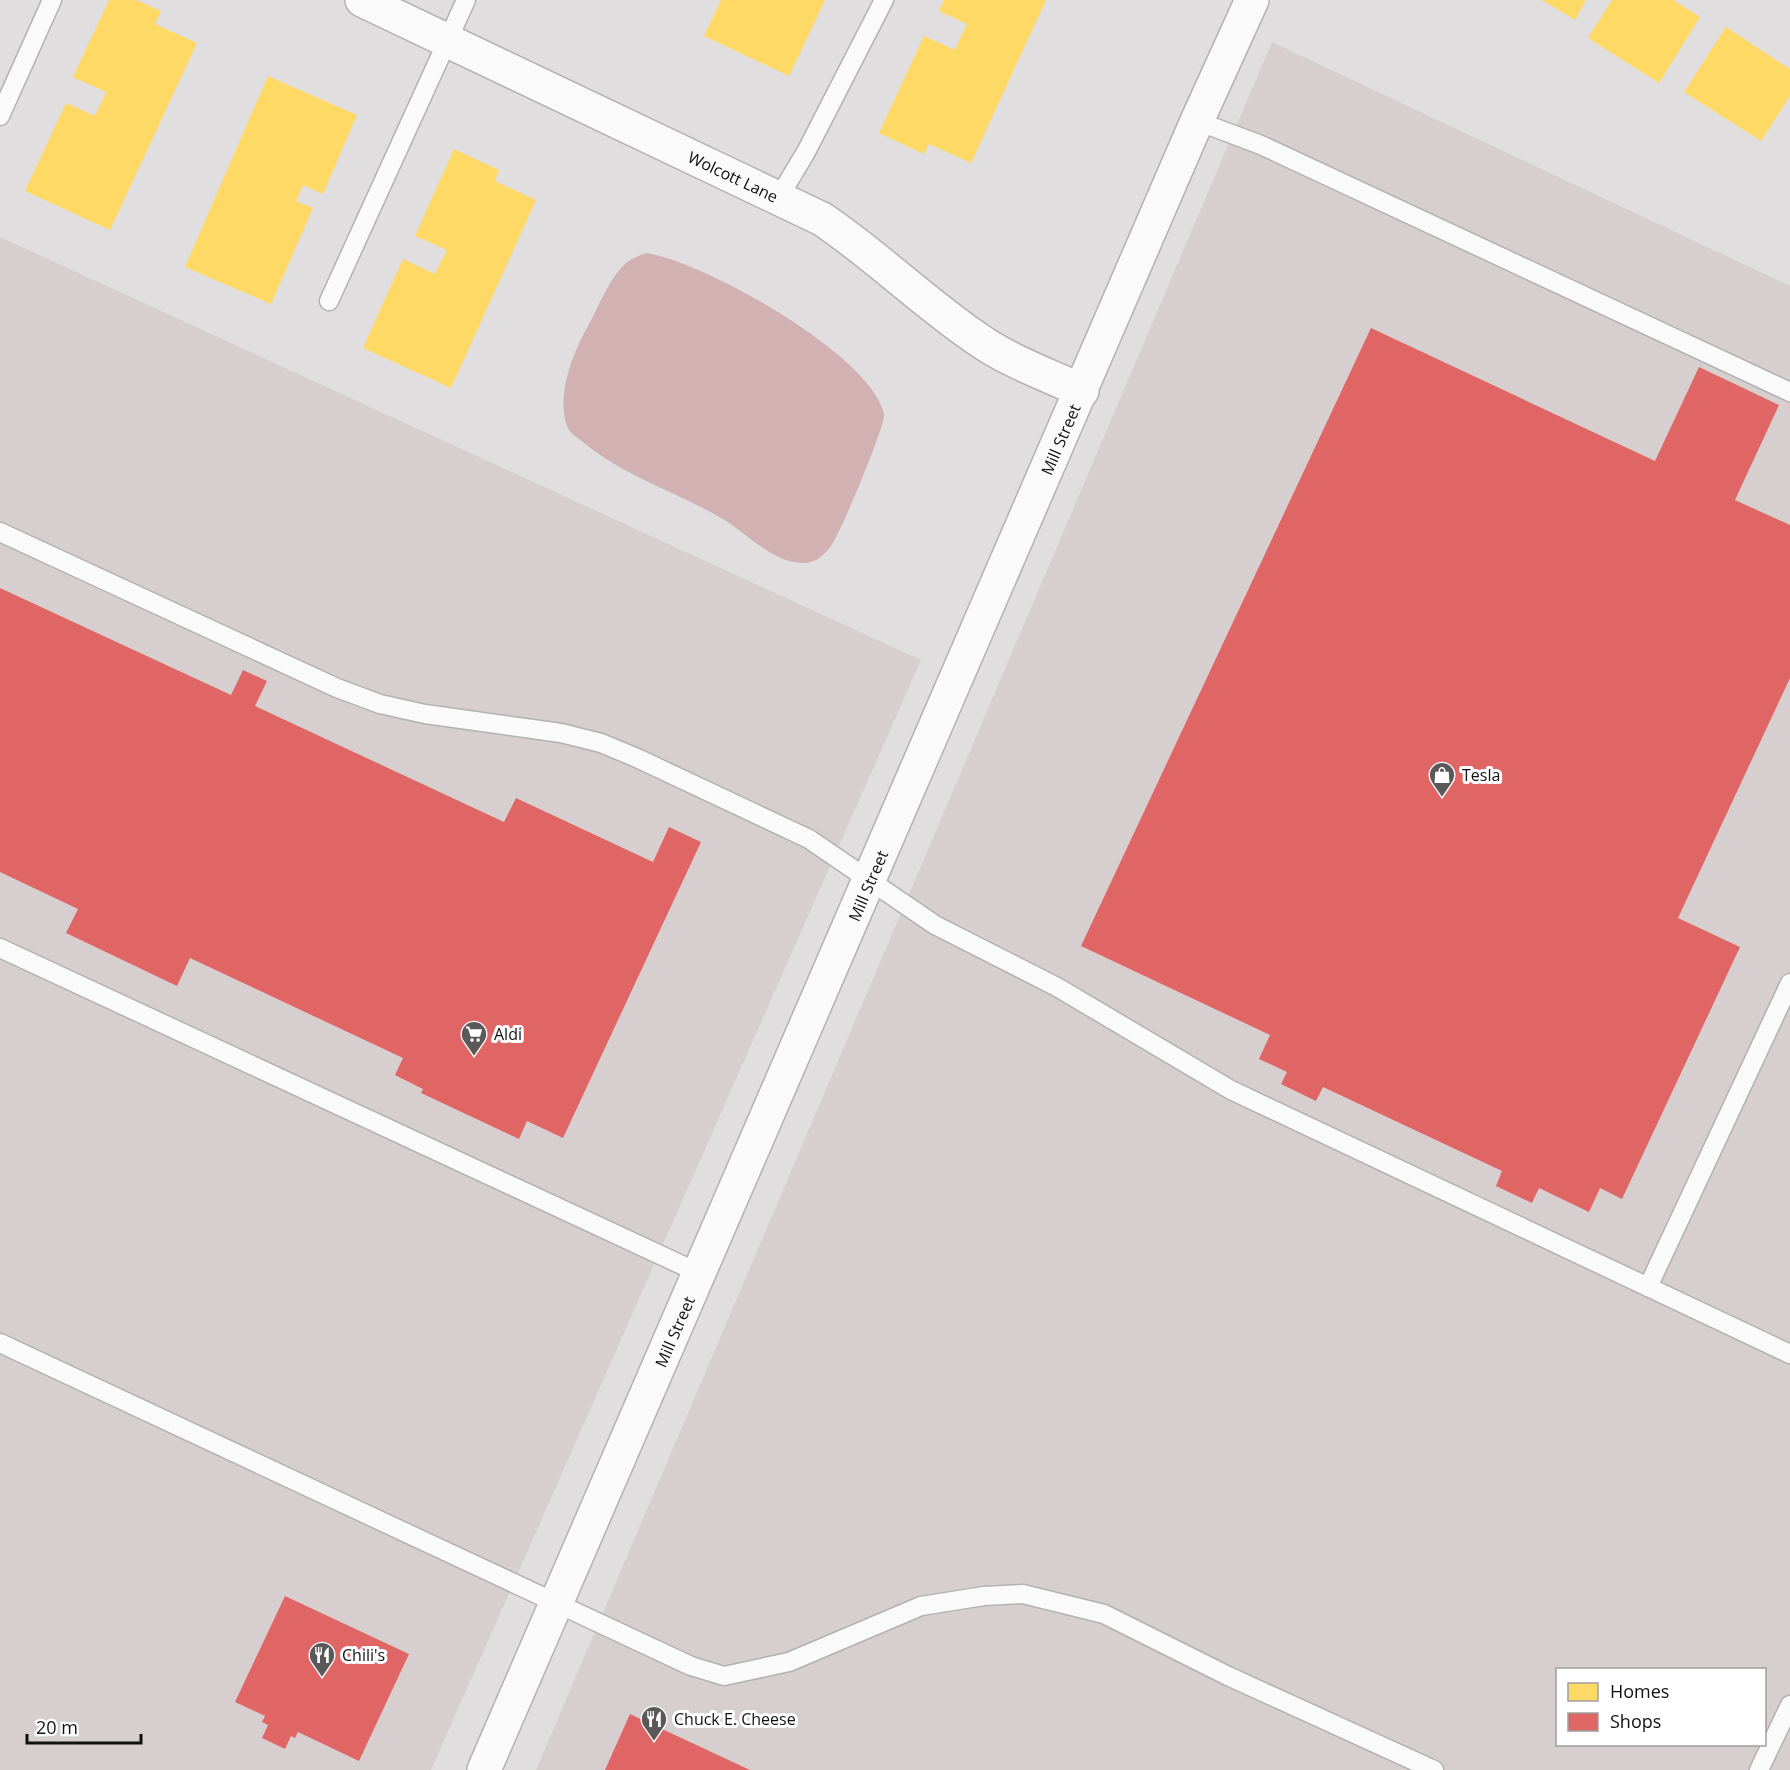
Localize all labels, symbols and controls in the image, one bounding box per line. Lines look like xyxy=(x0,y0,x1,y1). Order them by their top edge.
street label: Wolcott Lane xyxy=(684,146,782,208)
street label: Mill Street xyxy=(1036,400,1086,479)
shop icon: Tesla xyxy=(1427,760,1457,798)
place label: Tesla xyxy=(1462,764,1500,786)
street label: Mill Street xyxy=(843,847,893,925)
supermarket icon: Aldi xyxy=(459,1019,489,1057)
place label: Aldi xyxy=(494,1023,522,1045)
street label: Mill Street xyxy=(650,1292,700,1371)
restaurant icon: Chili's xyxy=(307,1640,337,1678)
place label: Chili's xyxy=(342,1644,385,1666)
legend xyxy=(1556,1668,1766,1746)
text: Homes xyxy=(1610,1679,1669,1703)
restaurant icon: Chuck E. Cheese xyxy=(639,1704,669,1742)
scale bar xyxy=(27,1707,141,1745)
place label: Chuck E. Cheese xyxy=(674,1708,796,1730)
text: Shops xyxy=(1610,1709,1661,1733)
text: 20 m xyxy=(36,1715,78,1739)

